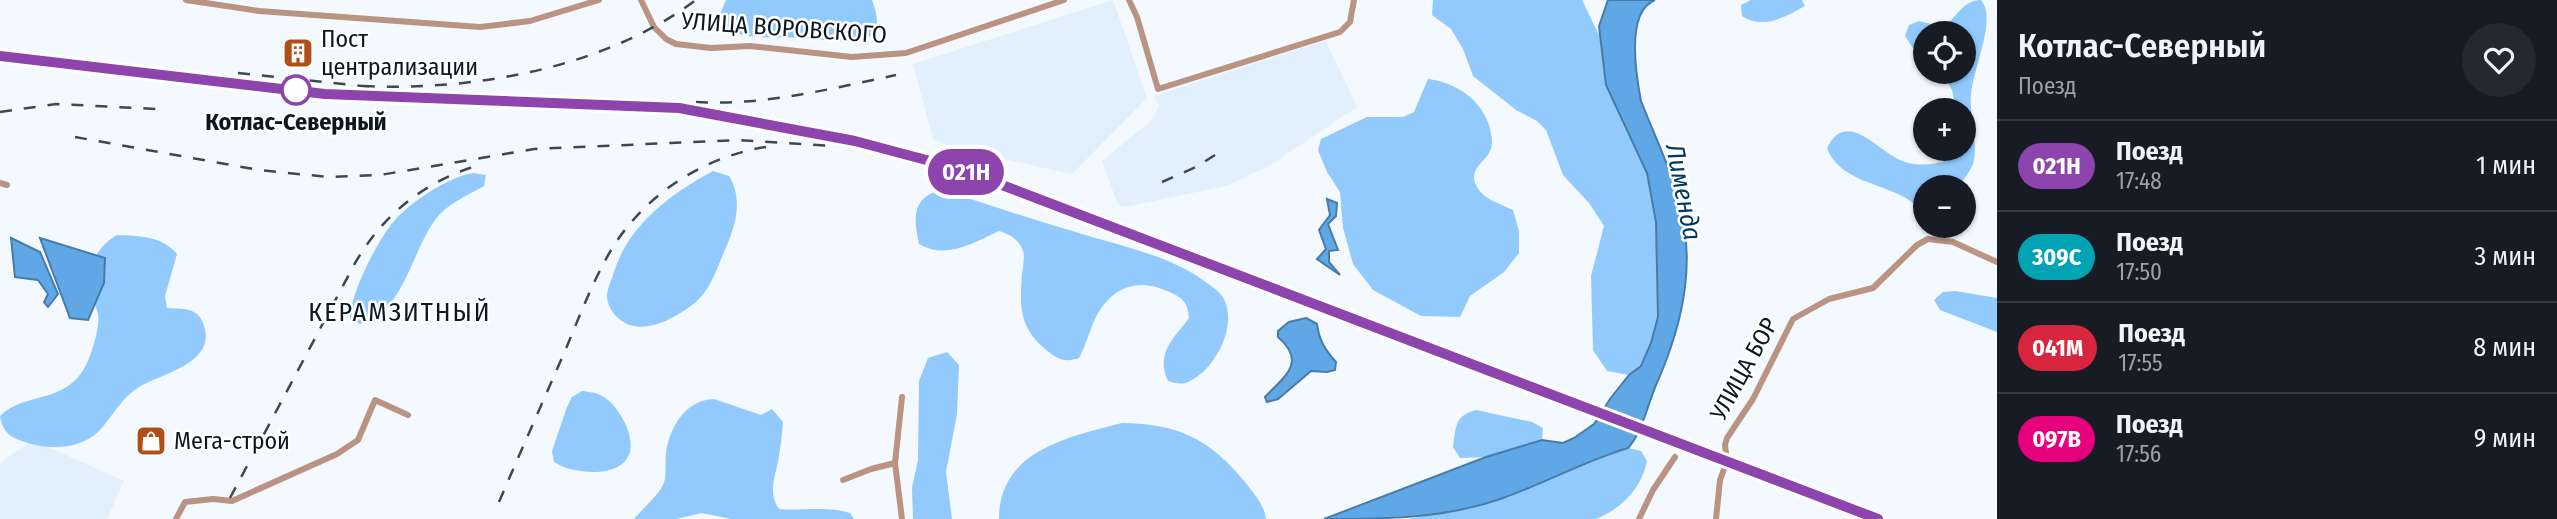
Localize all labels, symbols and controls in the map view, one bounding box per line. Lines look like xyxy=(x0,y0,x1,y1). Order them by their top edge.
street label: УЛИЦА ВОРОВСКОГО xyxy=(679,7,888,49)
map controls xyxy=(1913,21,1976,238)
button: locate xyxy=(1913,21,1976,84)
button: heart xyxy=(2462,23,2536,97)
place label: Пост централизации xyxy=(321,25,478,81)
text: Котлас-Северный xyxy=(2018,26,2266,66)
building icon: Пост централизации xyxy=(281,36,315,70)
text: Поезд xyxy=(2018,72,2076,100)
marker: Котлас-Северный xyxy=(281,75,311,105)
button: + xyxy=(1913,98,1976,161)
place label: Котлас-Северный xyxy=(205,108,387,136)
text: Поезд xyxy=(2116,136,2183,167)
water label: Лименда xyxy=(1659,140,1708,243)
line badge: 021Н xyxy=(917,149,1015,195)
text: 1 мин xyxy=(2476,150,2536,181)
text: 021Н xyxy=(2032,152,2081,180)
text: 021Н xyxy=(942,158,990,186)
text: 17:48 xyxy=(2116,167,2162,195)
button: − xyxy=(1913,175,1976,238)
text: Поезд xyxy=(2116,227,2183,258)
text: 3 мин xyxy=(2475,241,2536,272)
text: 309С xyxy=(2032,243,2081,271)
text: 17:50 xyxy=(2116,258,2162,286)
district label: КЕРАМЗИТНЫЙ xyxy=(308,297,492,328)
street label: УЛИЦА БОР xyxy=(1704,313,1784,426)
text: Поезд xyxy=(2118,318,2185,349)
text: 8 мин xyxy=(2473,332,2536,363)
text: 041М xyxy=(2032,334,2083,362)
text: 17:55 xyxy=(2118,349,2163,377)
text: Поезд xyxy=(2116,409,2183,440)
text: 9 мин xyxy=(2474,423,2536,454)
shop icon: Мега-строй xyxy=(134,424,168,458)
text: 097В xyxy=(2032,425,2081,453)
place label: Мега-строй xyxy=(174,427,290,455)
text: 17:56 xyxy=(2116,440,2161,468)

